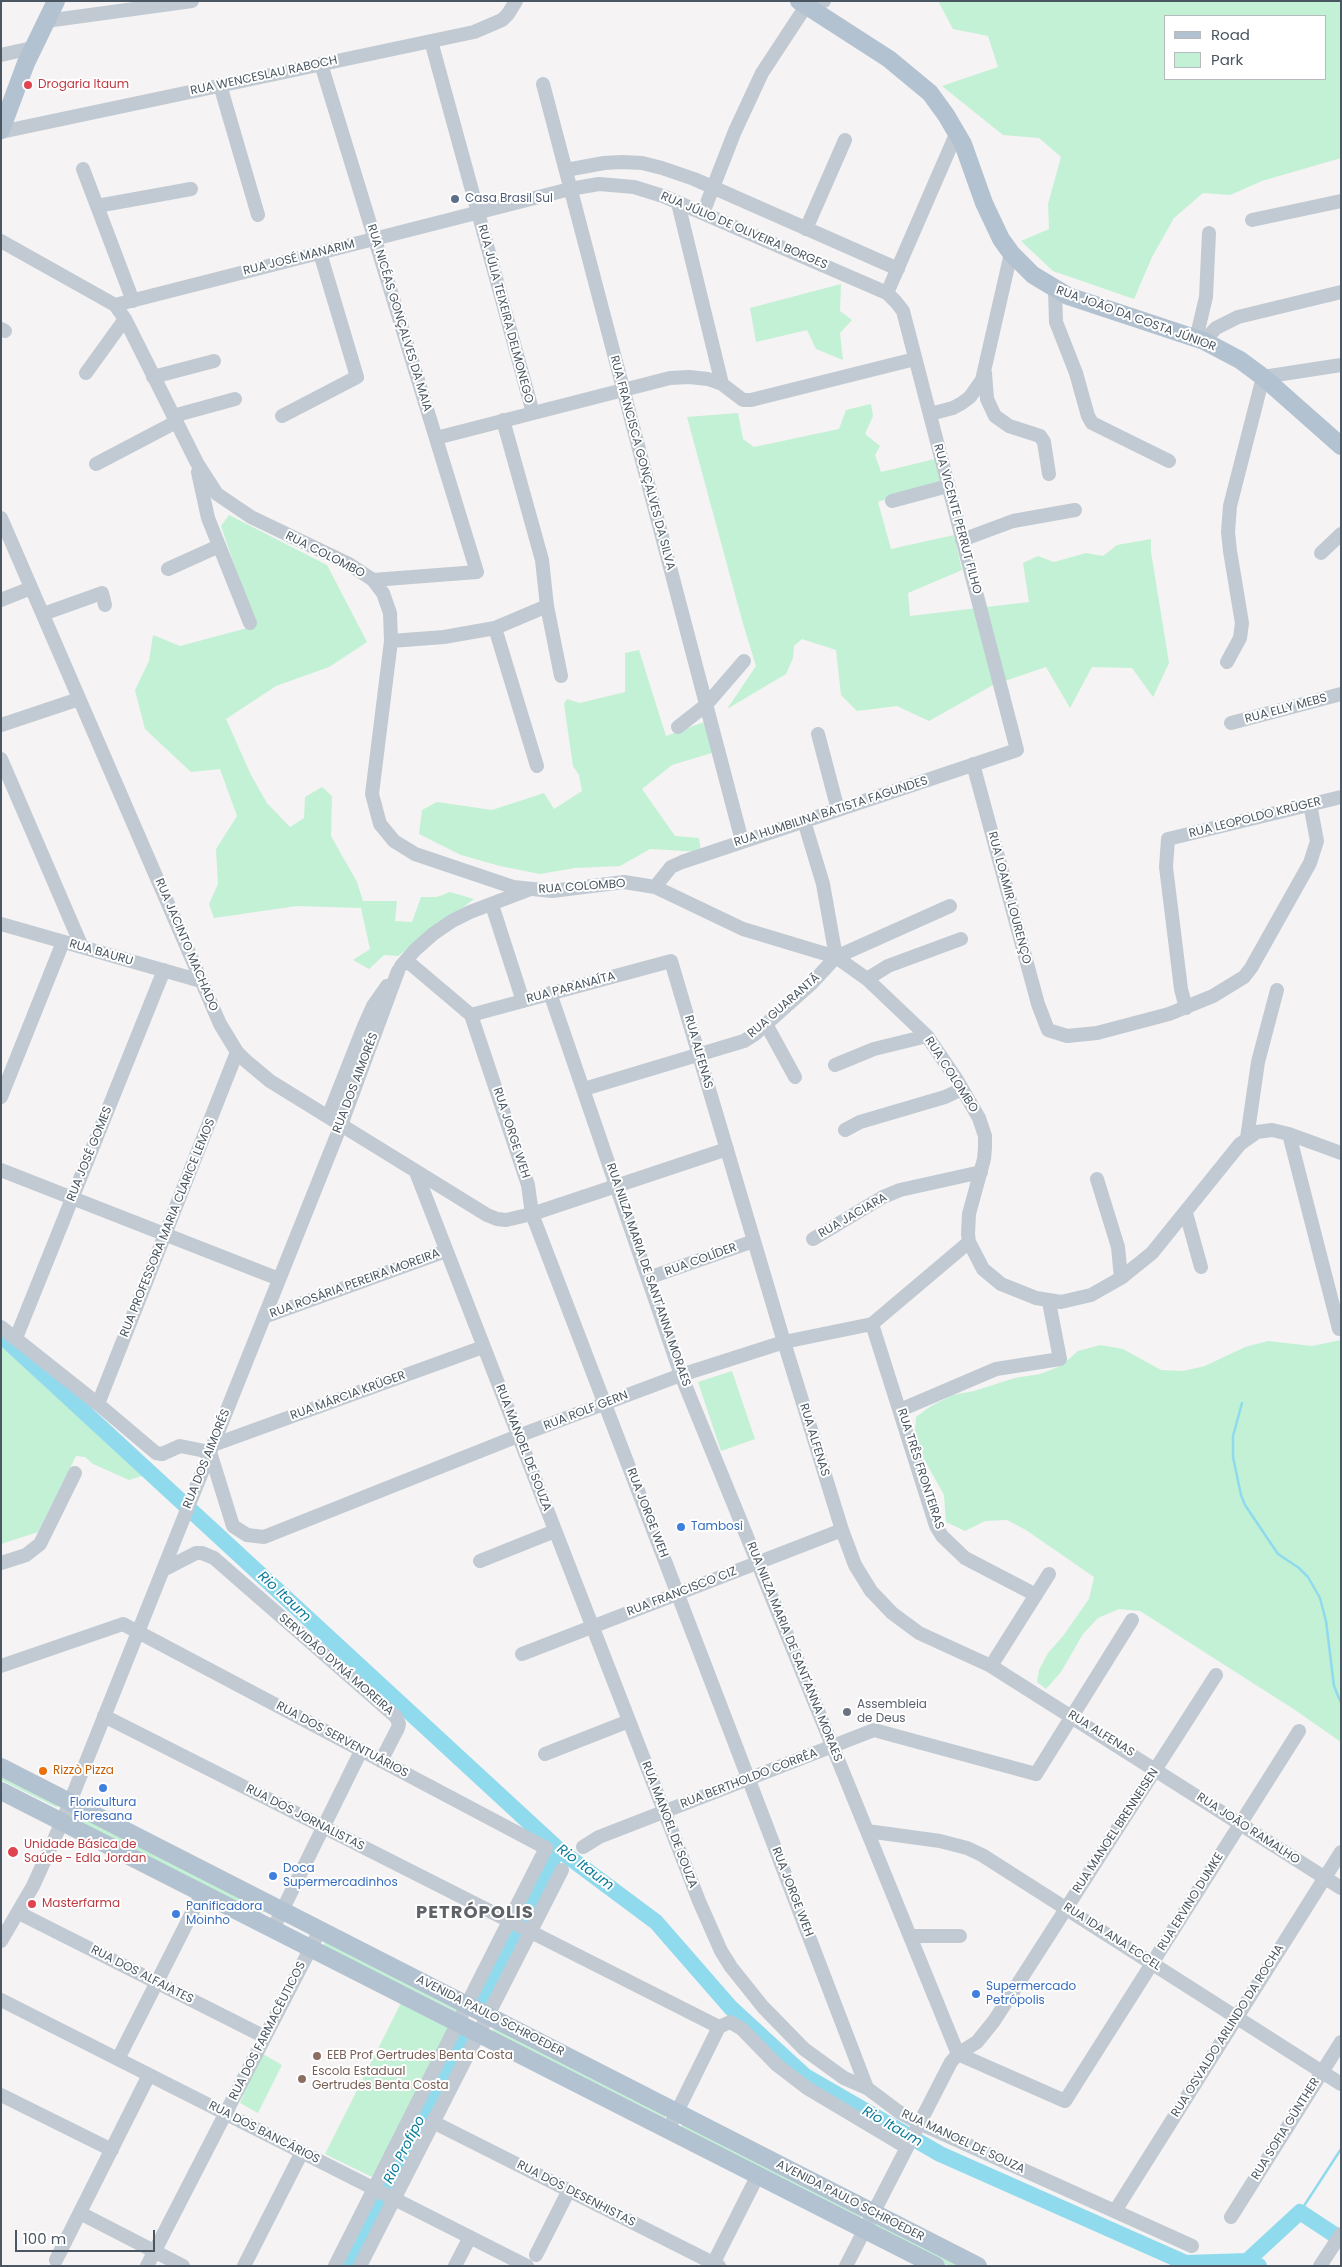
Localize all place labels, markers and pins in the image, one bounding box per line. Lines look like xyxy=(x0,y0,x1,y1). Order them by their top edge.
place label: Drogaria Itaum xyxy=(38,78,129,92)
marker: Drogaria Itaum xyxy=(22,79,34,91)
place label: Casa Brasil Sul xyxy=(465,192,553,206)
marker: Casa Brasil Sul xyxy=(449,193,461,205)
place label: Tambosi xyxy=(691,1520,743,1534)
marker: Tambosi xyxy=(675,1521,687,1533)
place label: Assembleia de Deus xyxy=(857,1698,927,1726)
marker: Assembleia de Deus xyxy=(841,1706,853,1718)
place label: Rizzò Pizza xyxy=(53,1764,114,1778)
marker: Rizzò Pizza xyxy=(37,1765,49,1777)
marker: Floricultura Floresana xyxy=(97,1782,109,1794)
place label: Floricultura Floresana xyxy=(70,1796,136,1824)
place label: Unidade Básica de Saúde - Edla Jordan xyxy=(24,1838,146,1866)
marker: Unidade Básica de Saúde - Edla Jordan xyxy=(6,1845,20,1859)
place label: Doca Supermercadinhos xyxy=(283,1862,398,1890)
marker: Doca Supermercadinhos xyxy=(267,1870,279,1882)
place label: Masterfarma xyxy=(42,1897,120,1911)
marker: Masterfarma xyxy=(26,1898,38,1910)
place label: Panificadora Moinho xyxy=(186,1900,262,1928)
marker: Panificadora Moinho xyxy=(170,1908,182,1920)
place label: Supermercado Petrópolis xyxy=(986,1980,1076,2008)
marker: Supermercado Petrópolis xyxy=(970,1988,982,2000)
place label: EEB Prof Gertrudes Benta Costa xyxy=(327,2049,513,2063)
marker: EEB Prof Gertrudes Benta Costa xyxy=(311,2050,323,2062)
place label: Escola Estadual Gertrudes Benta Costa xyxy=(312,2065,449,2093)
marker: Escola Estadual Gertrudes Benta Costa xyxy=(296,2073,308,2085)

